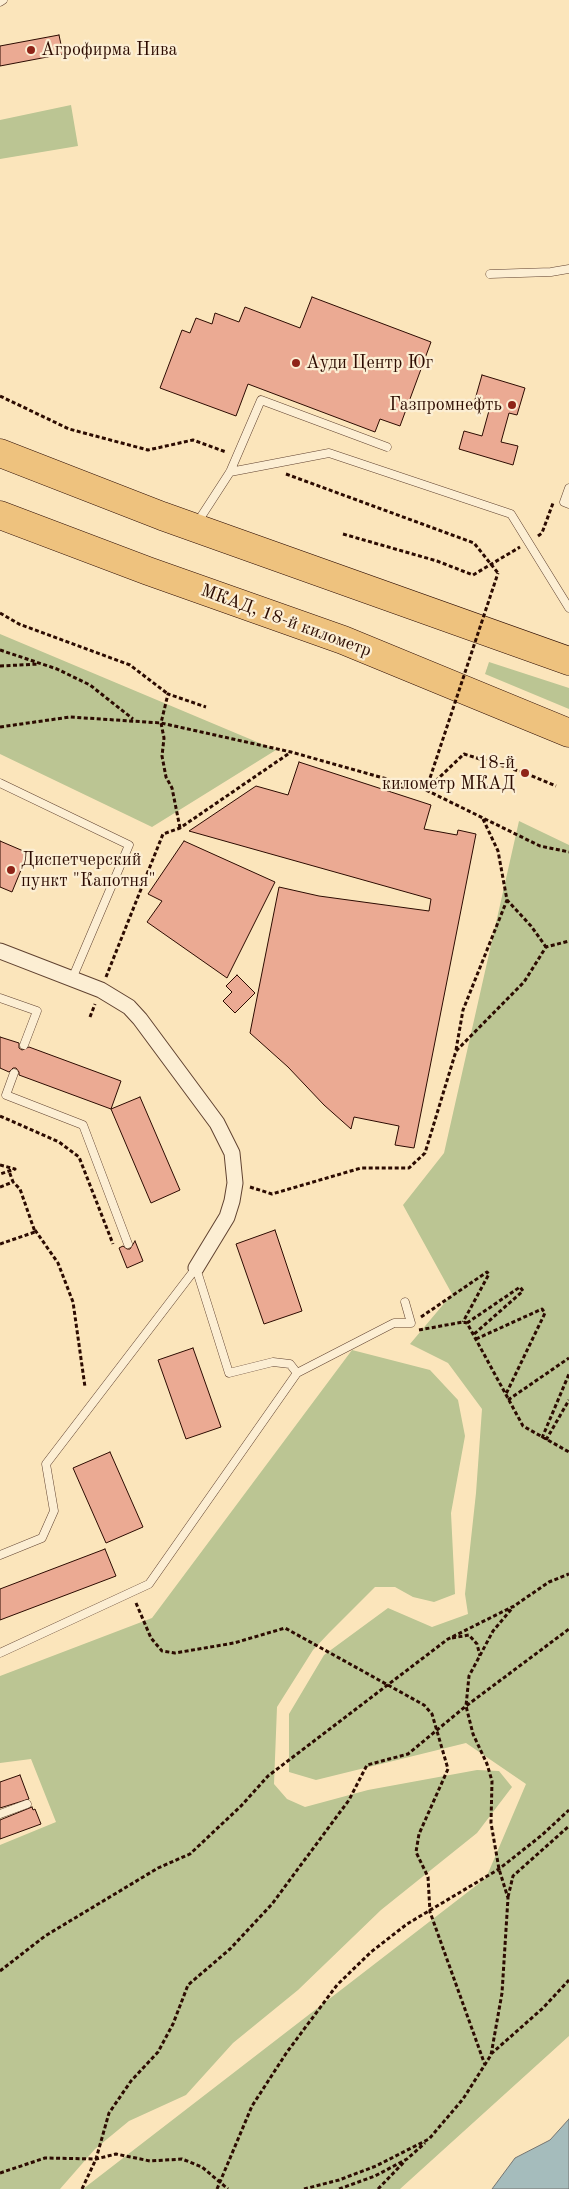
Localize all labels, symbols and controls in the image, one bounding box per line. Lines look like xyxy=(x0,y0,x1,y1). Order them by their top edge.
place label: Агрофирма Нива xyxy=(41,39,178,61)
marker: Агрофирма Нива xyxy=(25,44,37,56)
place label: Ауди Центр Юг xyxy=(306,352,433,374)
marker: Ауди Центр Юг xyxy=(290,357,302,369)
place label: Газпромнефть xyxy=(389,394,502,416)
marker: Газпромнефть xyxy=(506,399,518,411)
street label: МКАД, 18-й километр xyxy=(198,580,374,662)
place label: 18-й километр МКАД xyxy=(382,752,515,794)
marker: 18-й километр МКАД xyxy=(519,767,531,779)
place label: Диспетчерский пункт "Капотня" xyxy=(21,849,156,892)
marker: Диспетчерский пункт "Капотня" xyxy=(5,864,17,876)

